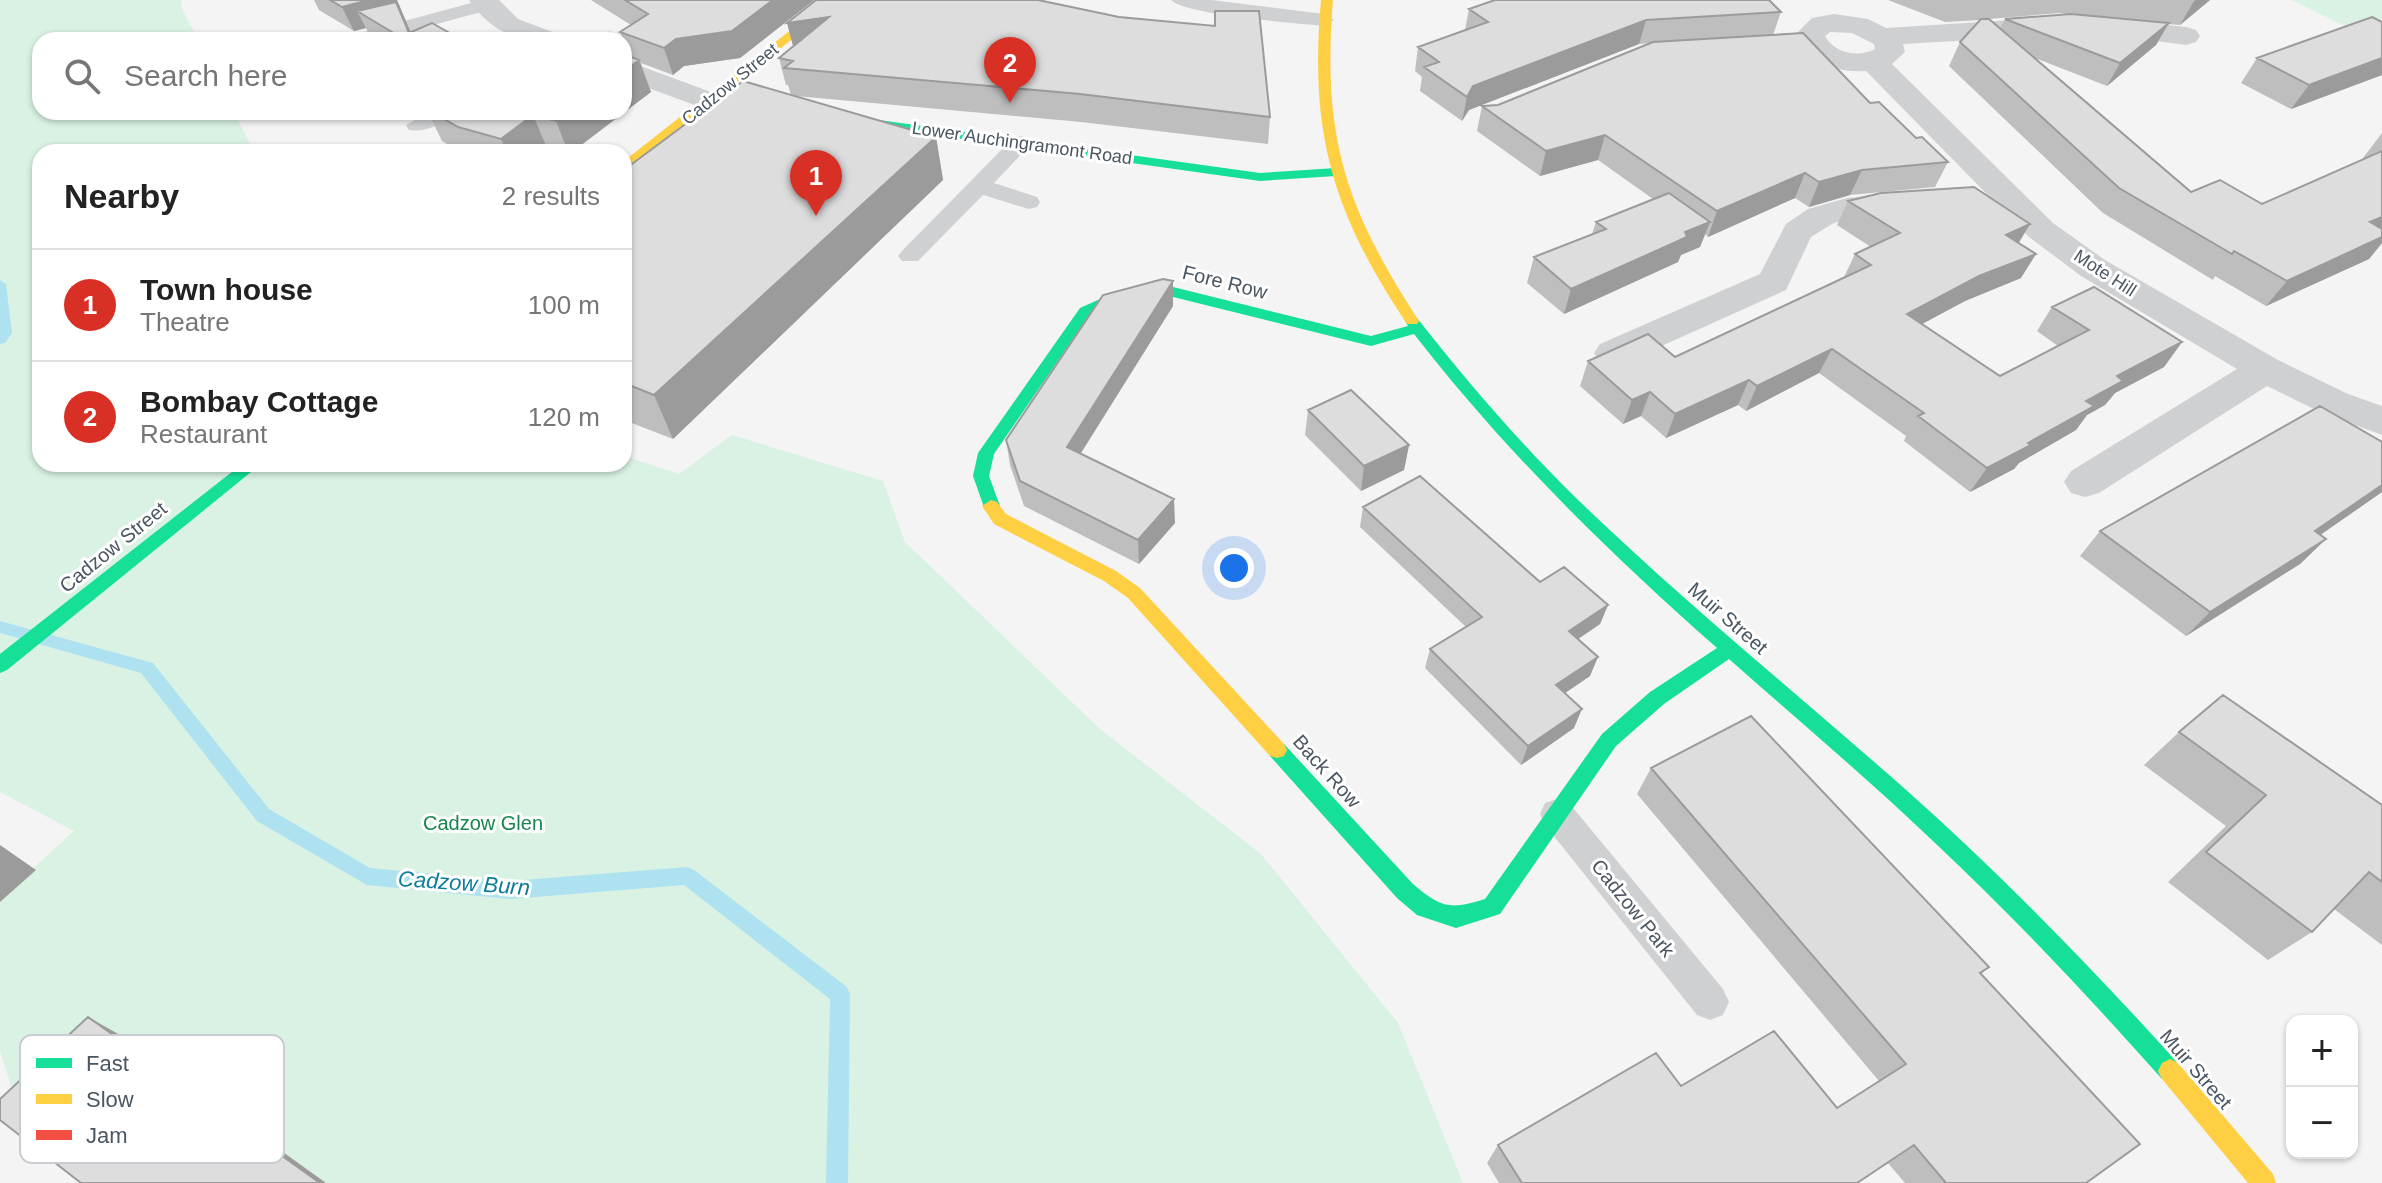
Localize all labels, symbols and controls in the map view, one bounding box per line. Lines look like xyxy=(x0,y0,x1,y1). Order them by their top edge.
search box xyxy=(32,32,632,120)
pin: 2 xyxy=(984,37,1036,103)
street label: Cadzow Street xyxy=(678,39,782,129)
icon: search xyxy=(60,54,104,98)
text: Search here xyxy=(124,59,287,92)
street label: Lower Auchingramont Road xyxy=(911,118,1133,168)
pin: 1 xyxy=(790,150,842,216)
text: Nearby xyxy=(64,177,179,215)
text: 2 results xyxy=(502,181,600,211)
street label: Mote Hill xyxy=(2070,246,2140,300)
street label: Fore Row xyxy=(1180,261,1270,303)
text: Town house xyxy=(140,273,313,306)
text: 1 xyxy=(83,290,97,320)
text: 100 m xyxy=(528,290,600,320)
text: Theatre xyxy=(140,307,230,337)
text: Bombay Cottage xyxy=(140,385,378,418)
text: 2 xyxy=(83,402,97,432)
text: 120 m xyxy=(528,402,600,432)
text: Restaurant xyxy=(140,419,267,449)
street label: Cadzow Street xyxy=(55,497,171,597)
your location xyxy=(1214,548,1254,588)
street label: Muir Street xyxy=(1684,578,1772,659)
street label: Back Row xyxy=(1289,730,1366,812)
park label: Cadzow Glen xyxy=(423,812,543,834)
street label: Cadzow Park xyxy=(1587,855,1680,962)
water label: Cadzow Burn xyxy=(397,866,531,900)
map controls xyxy=(2286,1015,2358,1159)
button: + xyxy=(2286,1015,2358,1087)
street label: Muir Street xyxy=(2156,1025,2237,1113)
legend xyxy=(20,1035,284,1163)
text: Fast xyxy=(86,1051,129,1076)
text: Slow xyxy=(86,1087,134,1112)
button: − xyxy=(2286,1087,2358,1159)
text: Jam xyxy=(86,1123,128,1148)

